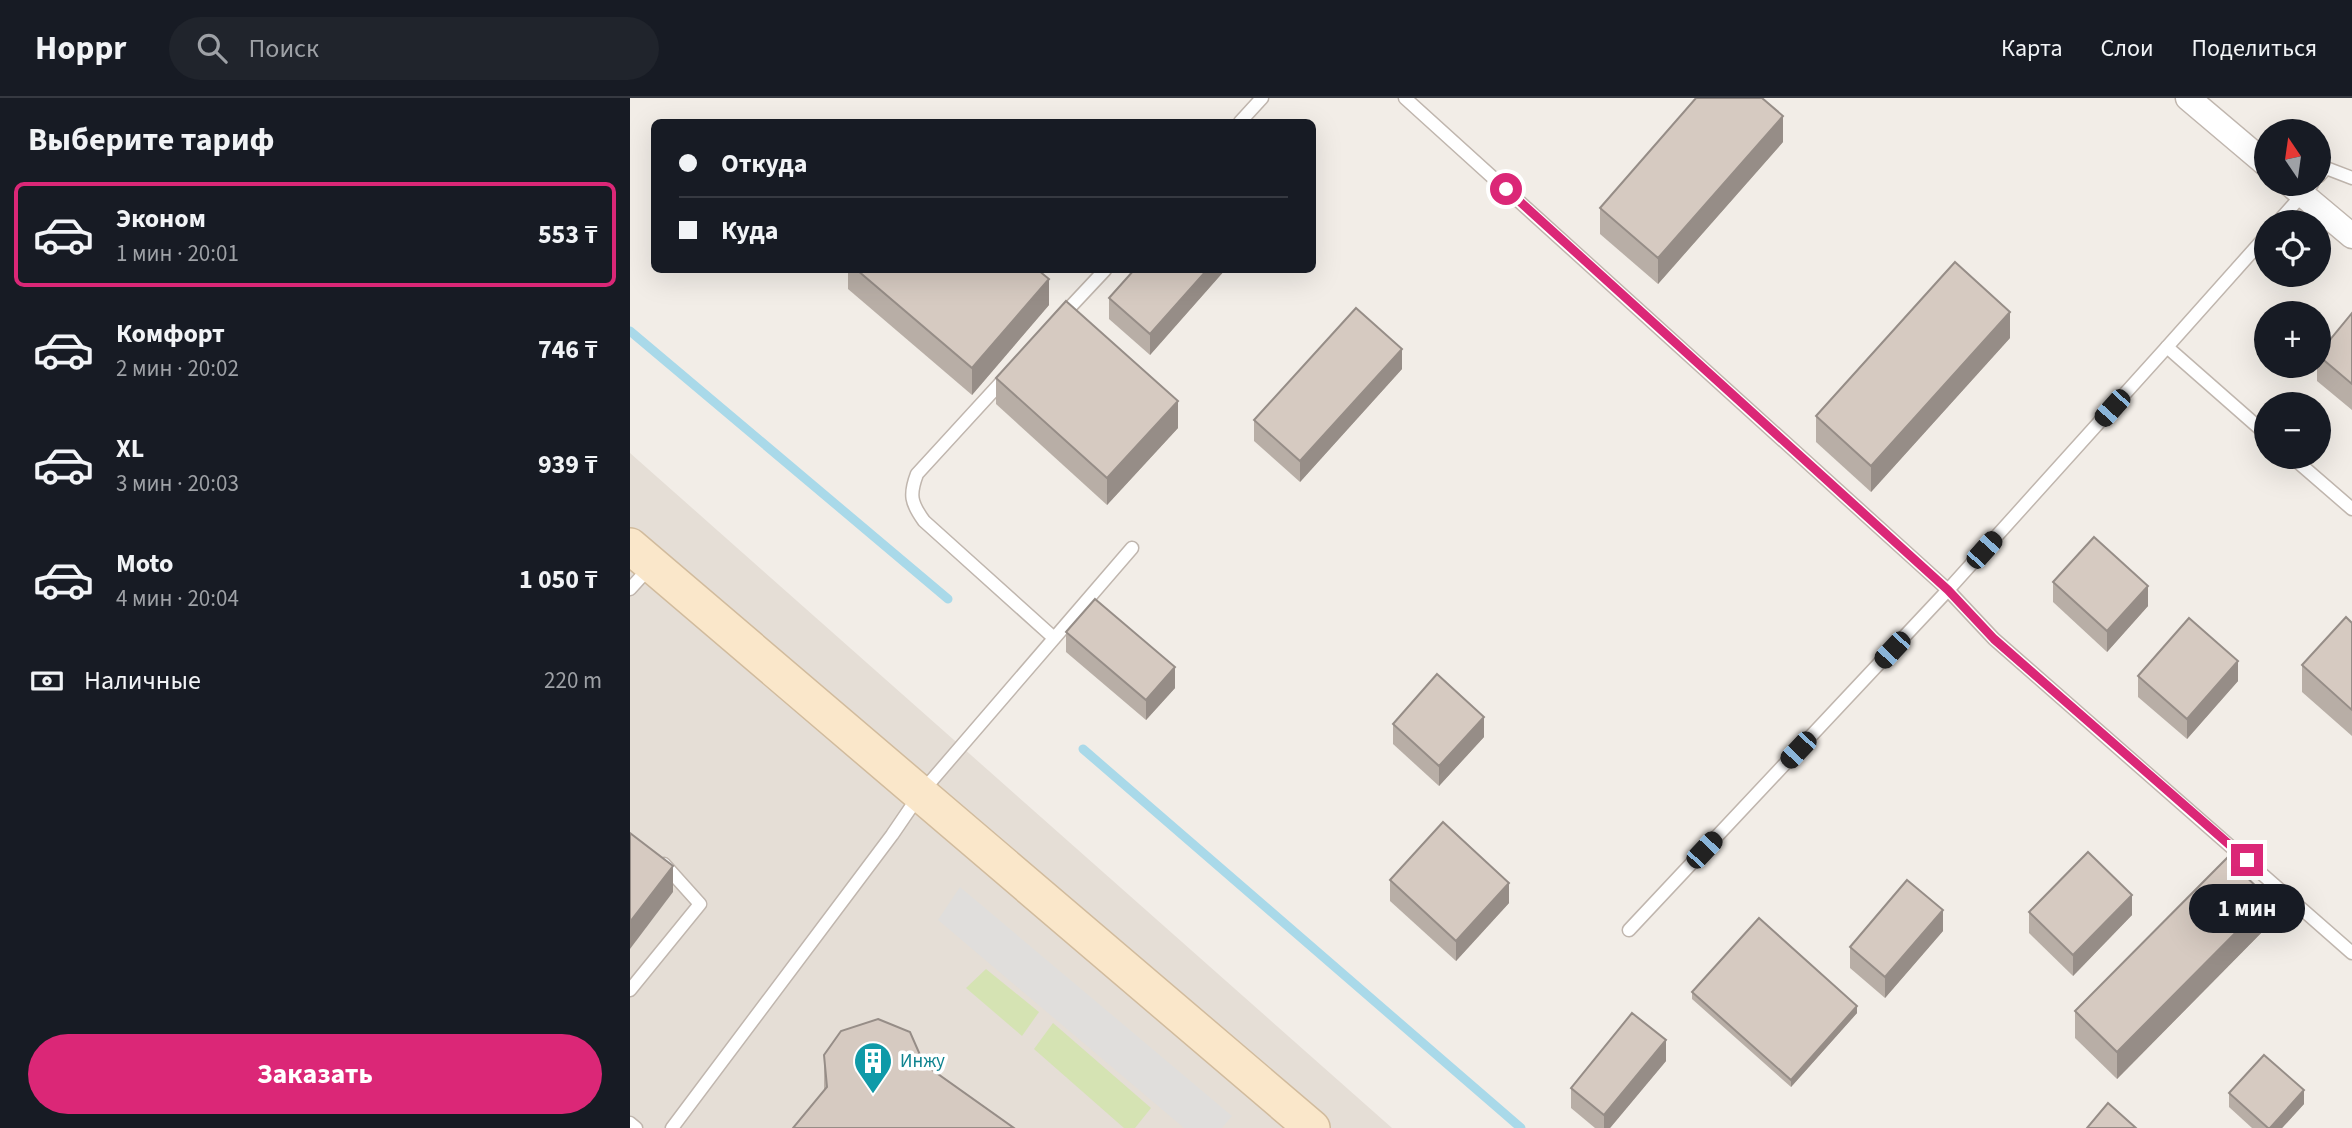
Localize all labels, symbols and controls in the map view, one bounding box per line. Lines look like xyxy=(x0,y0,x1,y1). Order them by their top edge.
search box xyxy=(169,17,659,80)
text: Hoppr xyxy=(35,25,127,72)
icon: search xyxy=(193,29,231,67)
text: Поиск xyxy=(249,30,319,67)
text: Карта xyxy=(2001,31,2063,66)
text: Слои xyxy=(2101,31,2154,66)
text: Поделиться xyxy=(2192,31,2317,66)
text: Выберите тариф xyxy=(28,117,275,163)
north arrow xyxy=(2254,119,2331,196)
map controls xyxy=(2254,119,2331,469)
text: Откуда xyxy=(721,145,808,182)
route start xyxy=(1490,173,1522,205)
text: Эконом xyxy=(116,200,206,237)
icon: car xyxy=(32,203,95,266)
button: locate xyxy=(2254,210,2331,287)
text: Куда xyxy=(721,212,779,249)
text: 553 ₸ xyxy=(538,216,598,253)
text: 1 мин · 20:01 xyxy=(116,237,239,270)
button: + xyxy=(2254,301,2331,378)
text: Комфорт xyxy=(116,315,225,352)
icon: car xyxy=(32,318,95,381)
text: 746 ₸ xyxy=(538,331,598,368)
text: 2 мин · 20:02 xyxy=(116,352,239,385)
car xyxy=(2091,385,2134,431)
button: − xyxy=(2254,392,2331,469)
text: XL xyxy=(116,430,144,467)
icon: car xyxy=(32,433,95,496)
text: 939 ₸ xyxy=(538,446,598,483)
text: 3 мин · 20:03 xyxy=(116,467,239,500)
car xyxy=(1963,527,2006,573)
text: Moto xyxy=(116,545,173,582)
icon: car xyxy=(32,548,95,611)
text: 1 050 ₸ xyxy=(519,561,598,598)
text: 4 мин · 20:04 xyxy=(116,582,239,615)
car xyxy=(1870,627,1915,673)
icon: cash xyxy=(28,662,66,700)
text: Наличные xyxy=(84,662,201,699)
text: 220 m xyxy=(544,664,602,697)
car xyxy=(1776,727,1821,773)
car xyxy=(1682,827,1727,873)
route end xyxy=(2231,844,2263,876)
callout: 1 мин xyxy=(2189,884,2305,934)
text: 1 мин xyxy=(2218,892,2276,925)
button: Заказать xyxy=(28,1034,602,1114)
building icon: Инжу xyxy=(852,1040,894,1095)
place label: Инжу xyxy=(900,1048,945,1075)

